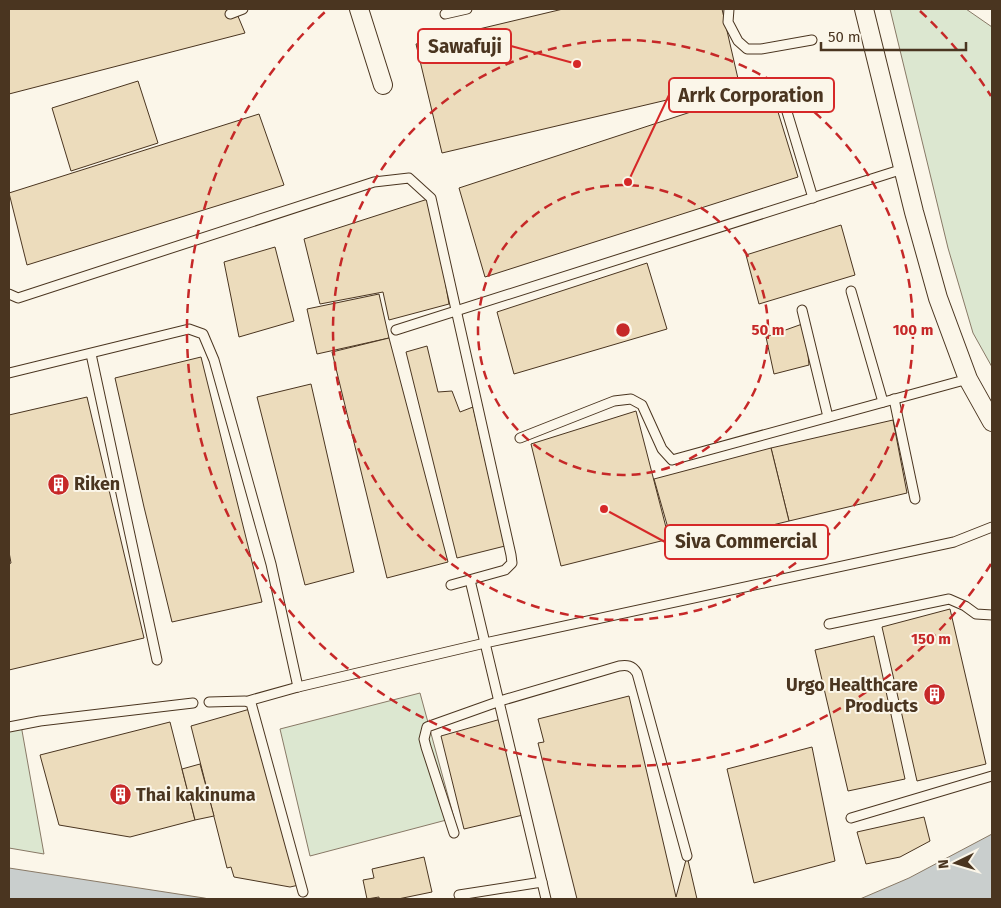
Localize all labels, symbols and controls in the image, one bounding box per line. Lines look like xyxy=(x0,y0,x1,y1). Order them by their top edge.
scale bar xyxy=(821,20,966,52)
text: 50 m xyxy=(828,28,861,46)
callout: Sawafuji xyxy=(418,29,511,63)
text: Sawafuji xyxy=(428,35,502,58)
callout: Arrk Corporation xyxy=(669,78,834,112)
text: Arrk Corporation xyxy=(677,84,824,107)
centre of rings xyxy=(614,321,632,339)
text: 50 m xyxy=(751,321,785,339)
text: 100 m xyxy=(893,321,933,339)
building icon: Riken xyxy=(46,472,70,496)
place label: Riken xyxy=(74,473,120,495)
callout: Siva Commercial xyxy=(665,525,828,559)
text: Siva Commercial xyxy=(675,530,817,553)
text: 150 m xyxy=(911,630,951,648)
place label: Urgo Healthcare Products xyxy=(786,674,918,717)
building icon: Urgo Healthcare Products xyxy=(922,683,946,707)
building icon: Thai kakinuma xyxy=(108,783,132,807)
place label: Thai kakinuma xyxy=(136,784,256,806)
north arrow xyxy=(931,838,981,888)
text: N xyxy=(935,859,952,869)

